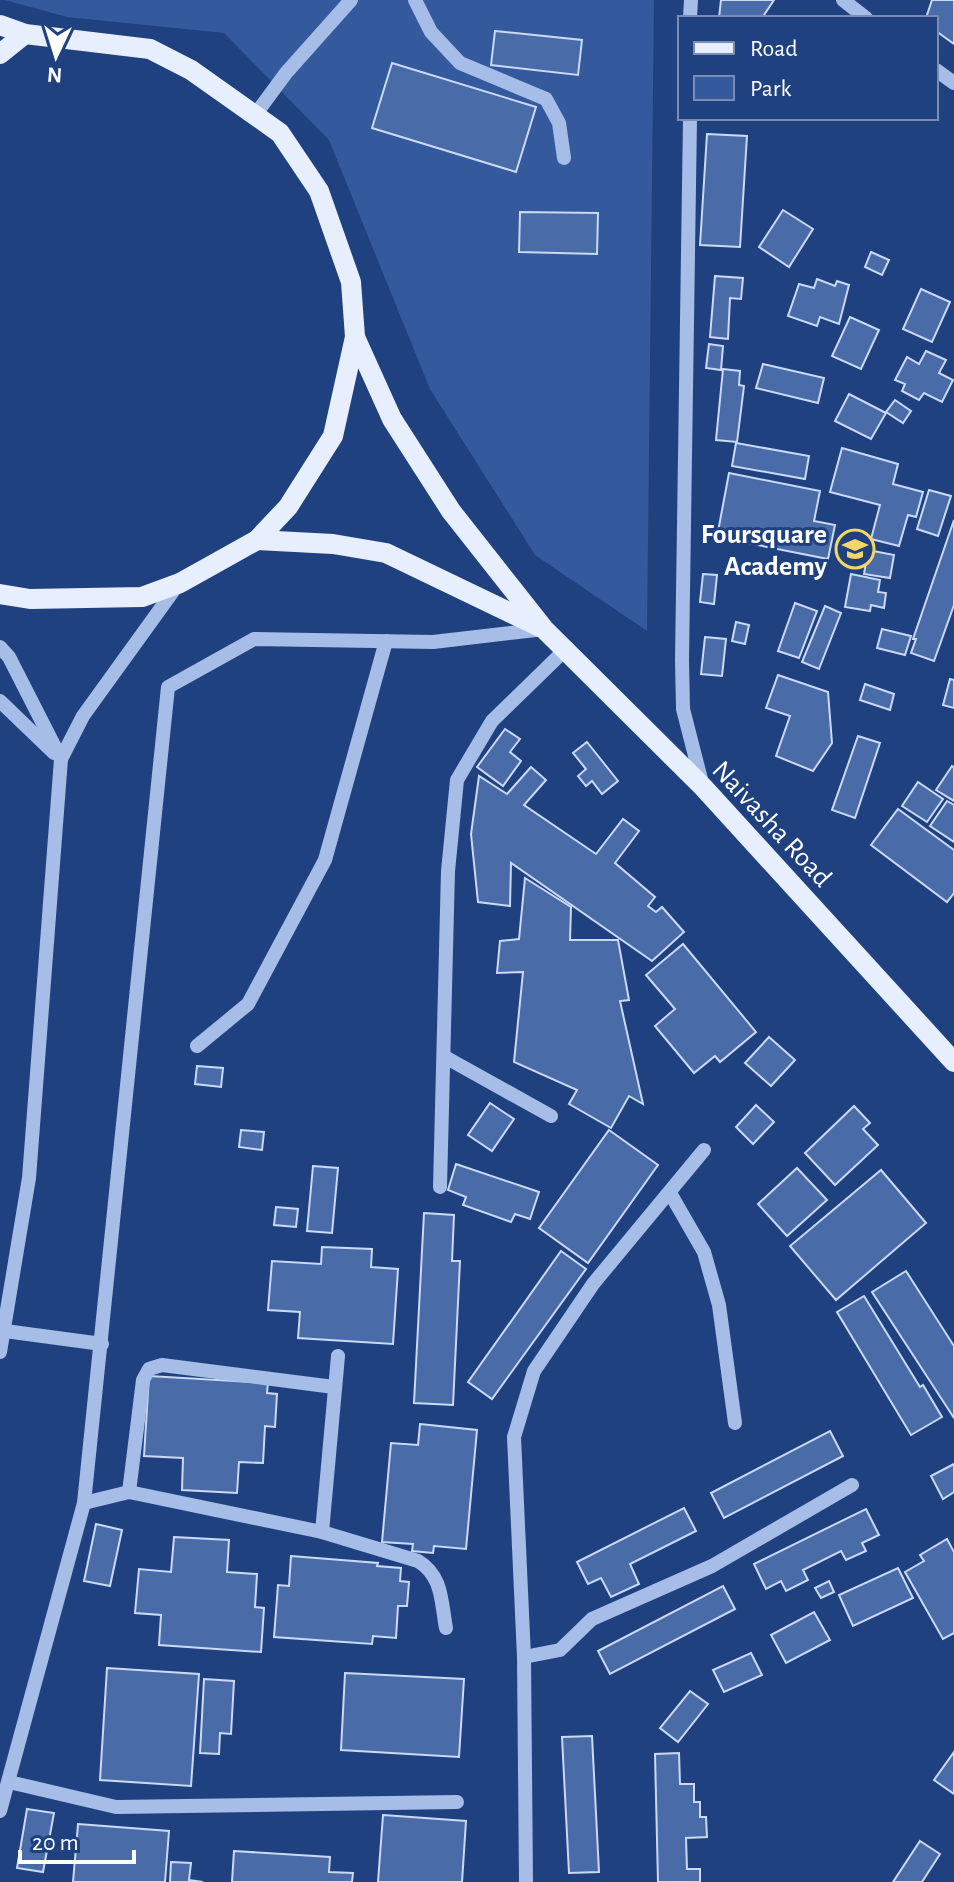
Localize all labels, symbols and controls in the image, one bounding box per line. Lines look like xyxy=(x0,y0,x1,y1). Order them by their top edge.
north arrow xyxy=(16,16,96,96)
legend xyxy=(678,16,938,120)
text: Road xyxy=(750,37,798,61)
text: N xyxy=(46,63,63,86)
text: Park xyxy=(750,77,791,101)
place label: Foursquare Academy xyxy=(701,521,827,581)
school or university icon: Foursquare Academy xyxy=(834,528,876,570)
street label: Naivasha Road xyxy=(706,756,837,893)
scale bar xyxy=(20,1814,134,1864)
text: 20 m xyxy=(32,1831,79,1855)

